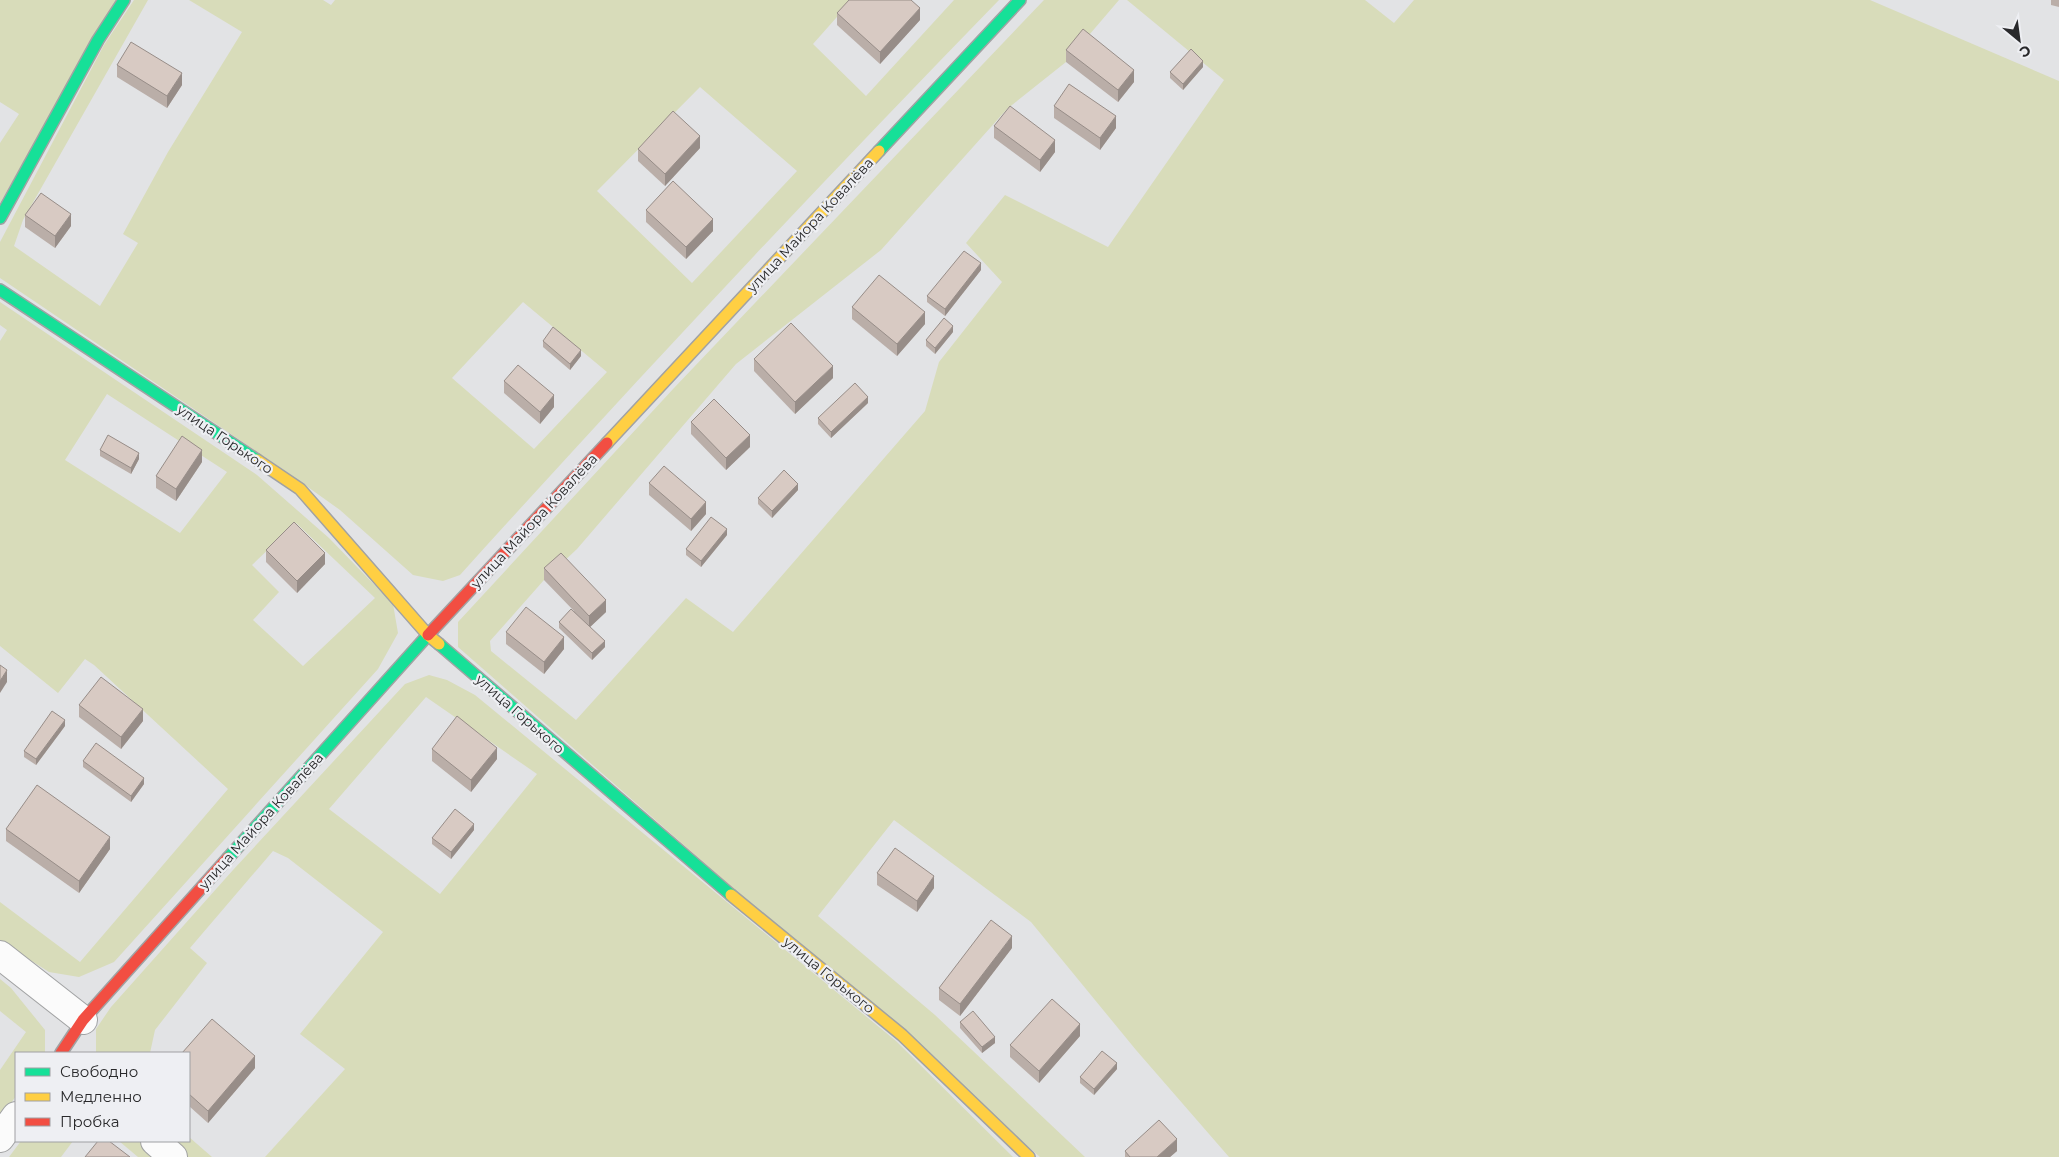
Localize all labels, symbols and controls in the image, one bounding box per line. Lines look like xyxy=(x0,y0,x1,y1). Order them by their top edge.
north arrow xyxy=(1994,15,2044,65)
text: С xyxy=(2016,41,2034,62)
street label: улица Майора Ковалёва xyxy=(742,154,877,297)
street label: улица Горького xyxy=(173,400,277,478)
street label: улица Майора Ковалёва xyxy=(466,450,601,593)
street label: улица Горького xyxy=(471,670,568,758)
street label: улица Майора Ковалёва xyxy=(194,749,327,894)
street label: улица Горького xyxy=(779,932,878,1017)
legend xyxy=(15,1052,190,1142)
text: Свободно xyxy=(60,1062,138,1081)
text: Медленно xyxy=(60,1087,142,1106)
text: Пробка xyxy=(60,1112,119,1131)

